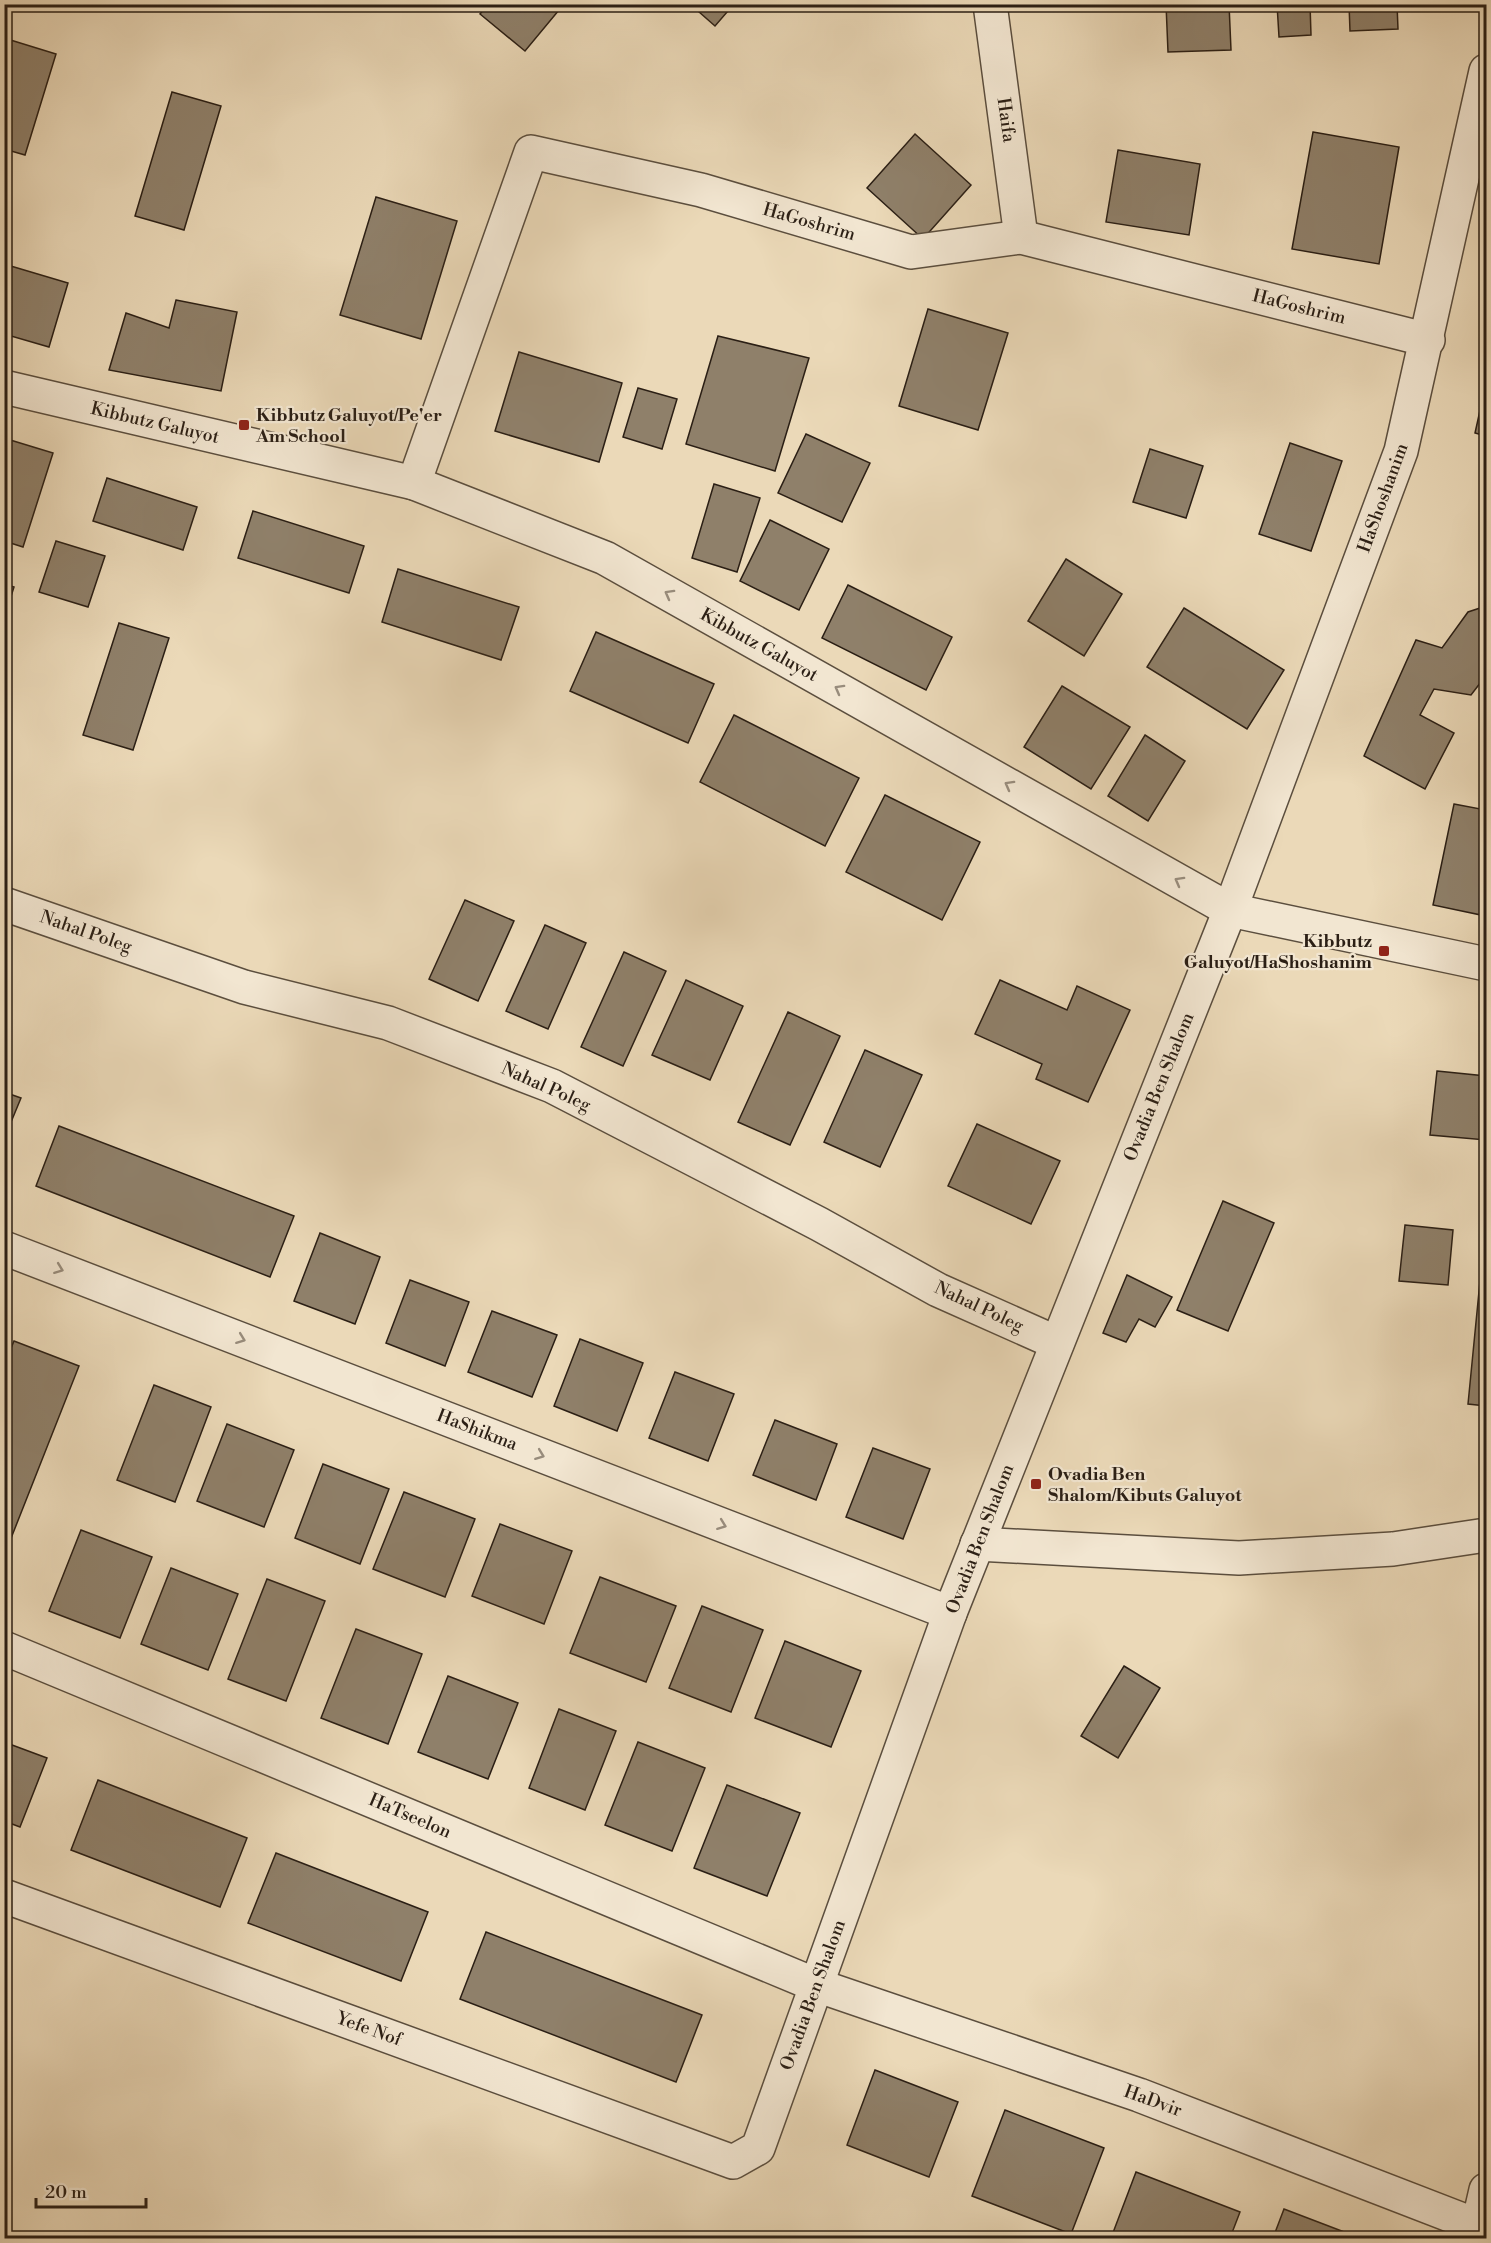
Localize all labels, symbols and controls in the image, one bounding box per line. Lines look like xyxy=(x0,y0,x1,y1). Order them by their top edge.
street label: Haifa xyxy=(991,96,1021,145)
street label: HaGoshrim xyxy=(760,198,858,246)
street label: HaGoshrim xyxy=(1250,284,1348,330)
street label: Kibbutz Galuyot xyxy=(88,397,222,449)
place label: Kibbutz Galuyot/Pe'er Am School xyxy=(255,404,442,448)
marker: Kibbutz Galuyot/Pe'er Am School xyxy=(237,418,251,432)
street label: HaShoshanim xyxy=(1353,440,1414,556)
one-way arrow xyxy=(665,590,675,601)
street label: Kibbutz Galuyot xyxy=(696,603,823,687)
one-way arrow xyxy=(835,685,845,697)
one-way arrow xyxy=(1005,781,1015,792)
one-way arrow xyxy=(1174,877,1185,888)
street label: Nahal Poleg xyxy=(37,905,136,959)
place label: Kibbutz Galuyot/HaShoshanim xyxy=(1184,930,1373,974)
marker: Kibbutz Galuyot/HaShoshanim xyxy=(1377,944,1391,958)
street label: Ovadia Ben Shalom xyxy=(1119,1009,1199,1165)
street label: Nahal Poleg xyxy=(497,1057,595,1117)
one-way arrow xyxy=(53,1261,64,1274)
street label: Nahal Poleg xyxy=(931,1276,1028,1338)
one-way arrow xyxy=(235,1332,246,1344)
street label: HaShikma xyxy=(433,1404,522,1456)
one-way arrow xyxy=(534,1448,545,1460)
street label: Ovadia Ben Shalom xyxy=(941,1461,1019,1617)
place label: Ovadia Ben Shalom/Kibuts Galuyot xyxy=(1048,1463,1242,1507)
marker: Ovadia Ben Shalom/Kibuts Galuyot xyxy=(1029,1477,1043,1491)
one-way arrow xyxy=(716,1518,727,1530)
street label: HaTseelon xyxy=(365,1788,455,1844)
street label: Ovadia Ben Shalom xyxy=(775,1916,851,2073)
street label: Yefe Nof xyxy=(332,2006,406,2052)
street label: HaDvir xyxy=(1121,2080,1185,2122)
scale bar xyxy=(36,2171,146,2209)
text: 20 m xyxy=(45,2181,87,2204)

